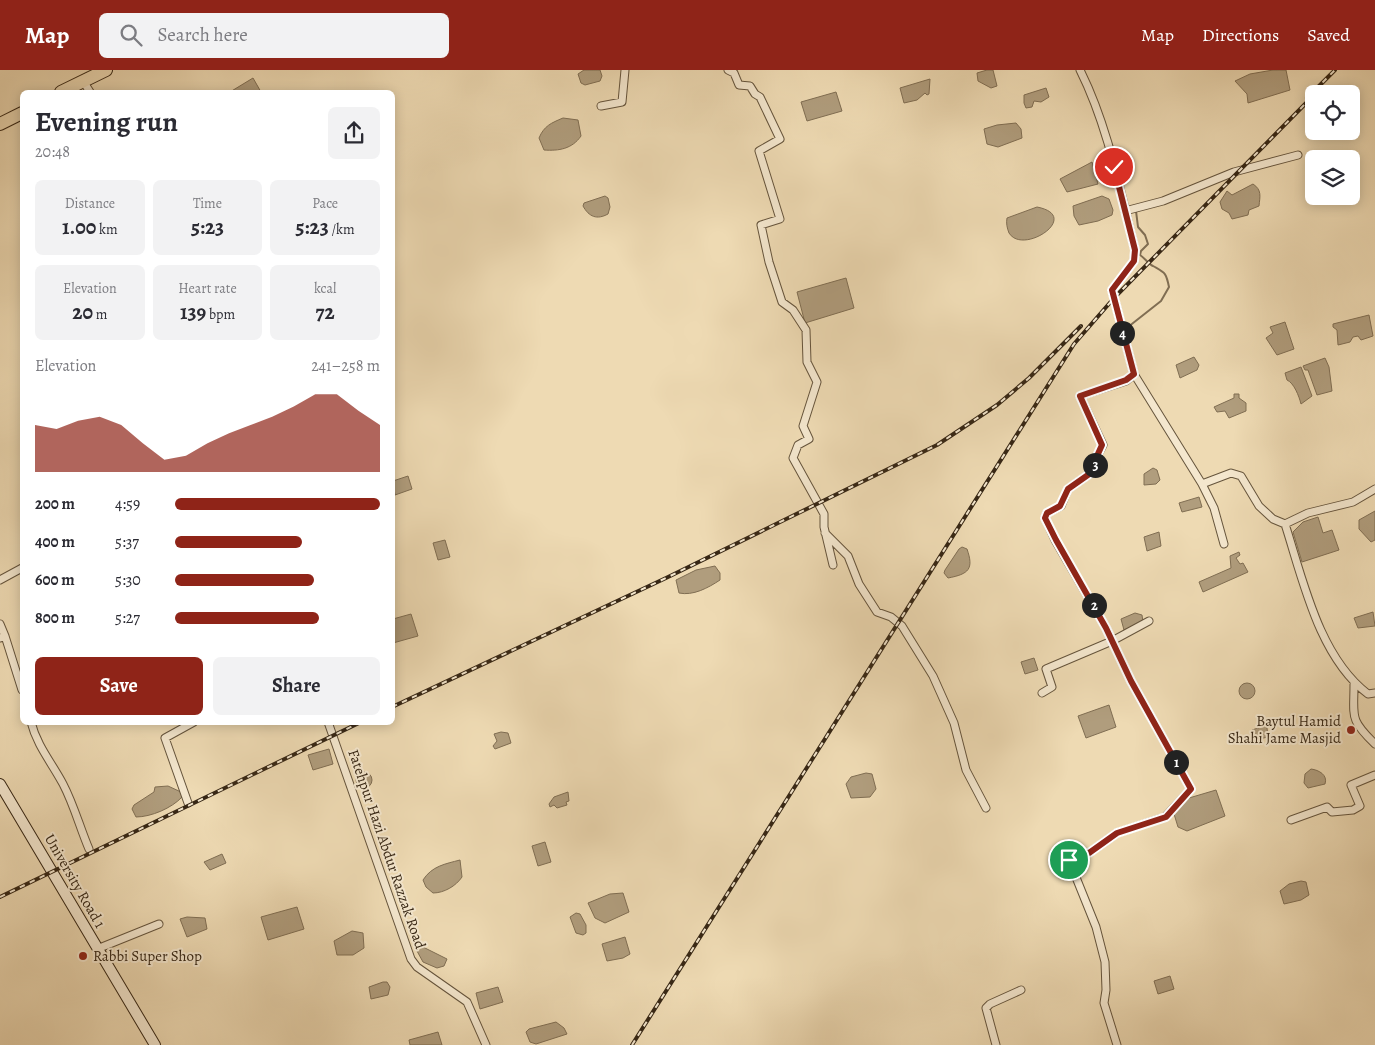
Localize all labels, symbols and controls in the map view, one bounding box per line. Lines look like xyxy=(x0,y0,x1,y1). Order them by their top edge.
search box xyxy=(99,13,449,58)
text: Map xyxy=(25,19,69,51)
icon: search xyxy=(117,21,145,49)
text: Search here xyxy=(157,22,248,48)
text: Map xyxy=(1141,23,1174,47)
text: Directions xyxy=(1202,23,1279,47)
text: Saved xyxy=(1307,23,1350,47)
map controls xyxy=(1305,85,1360,205)
button: locate xyxy=(1305,85,1360,140)
text: Evening run xyxy=(35,103,178,141)
button: share xyxy=(328,107,380,159)
text: 20:48 xyxy=(35,141,70,163)
pin xyxy=(1093,146,1135,188)
button: layers xyxy=(1305,150,1360,205)
icon: check xyxy=(1100,153,1128,181)
text: Distance xyxy=(65,194,115,213)
text: Time xyxy=(193,194,222,213)
text: Pace xyxy=(312,194,338,213)
text: 1.00 xyxy=(62,213,96,241)
text: 5:23 xyxy=(191,213,224,241)
text: 5:23 xyxy=(296,213,329,241)
text: km xyxy=(96,220,118,239)
text: /km xyxy=(329,220,355,239)
text: Elevation xyxy=(63,279,117,298)
text: Heart rate xyxy=(178,279,237,298)
text: kcal xyxy=(314,279,336,298)
text: 20 xyxy=(72,298,93,326)
text: 139 xyxy=(180,298,206,326)
text: 72 xyxy=(316,298,335,326)
text: m xyxy=(93,305,107,324)
text: bpm xyxy=(206,305,235,324)
pin: 4 xyxy=(1110,320,1134,346)
text: 4 xyxy=(1119,324,1126,343)
text: Elevation xyxy=(35,355,96,377)
text: 241–258 m xyxy=(311,355,380,377)
pin: 3 xyxy=(1082,452,1108,478)
text: 3 xyxy=(1092,456,1099,475)
text: 200 m xyxy=(35,493,75,515)
text: 4:59 xyxy=(115,493,140,515)
text: 400 m xyxy=(35,531,75,553)
text: 5:37 xyxy=(115,531,139,553)
text: 600 m xyxy=(35,569,75,591)
text: 5:30 xyxy=(115,569,141,591)
pin: 2 xyxy=(1082,592,1106,618)
text: 2 xyxy=(1091,596,1098,615)
text: 800 m xyxy=(35,607,75,629)
text: 5:27 xyxy=(115,607,140,629)
button: Save xyxy=(35,657,203,715)
button: Share xyxy=(213,657,380,715)
place label: Baytul Hamid Shahi Jame Masjid xyxy=(1228,711,1342,748)
marker: Baytul Hamid Shahi Jame Masjid xyxy=(1345,724,1357,736)
street label: Fatehpur Hazi Abdur Razzak Road xyxy=(343,747,431,952)
pin: 1 xyxy=(1164,750,1188,774)
text: 1 xyxy=(1174,753,1179,772)
street label: University Road 1 xyxy=(40,830,110,932)
pin xyxy=(1048,839,1090,881)
icon: arrive xyxy=(1055,846,1083,874)
place label: Rabbi Super Shop xyxy=(93,946,202,966)
marker: Rabbi Super Shop xyxy=(77,950,89,962)

